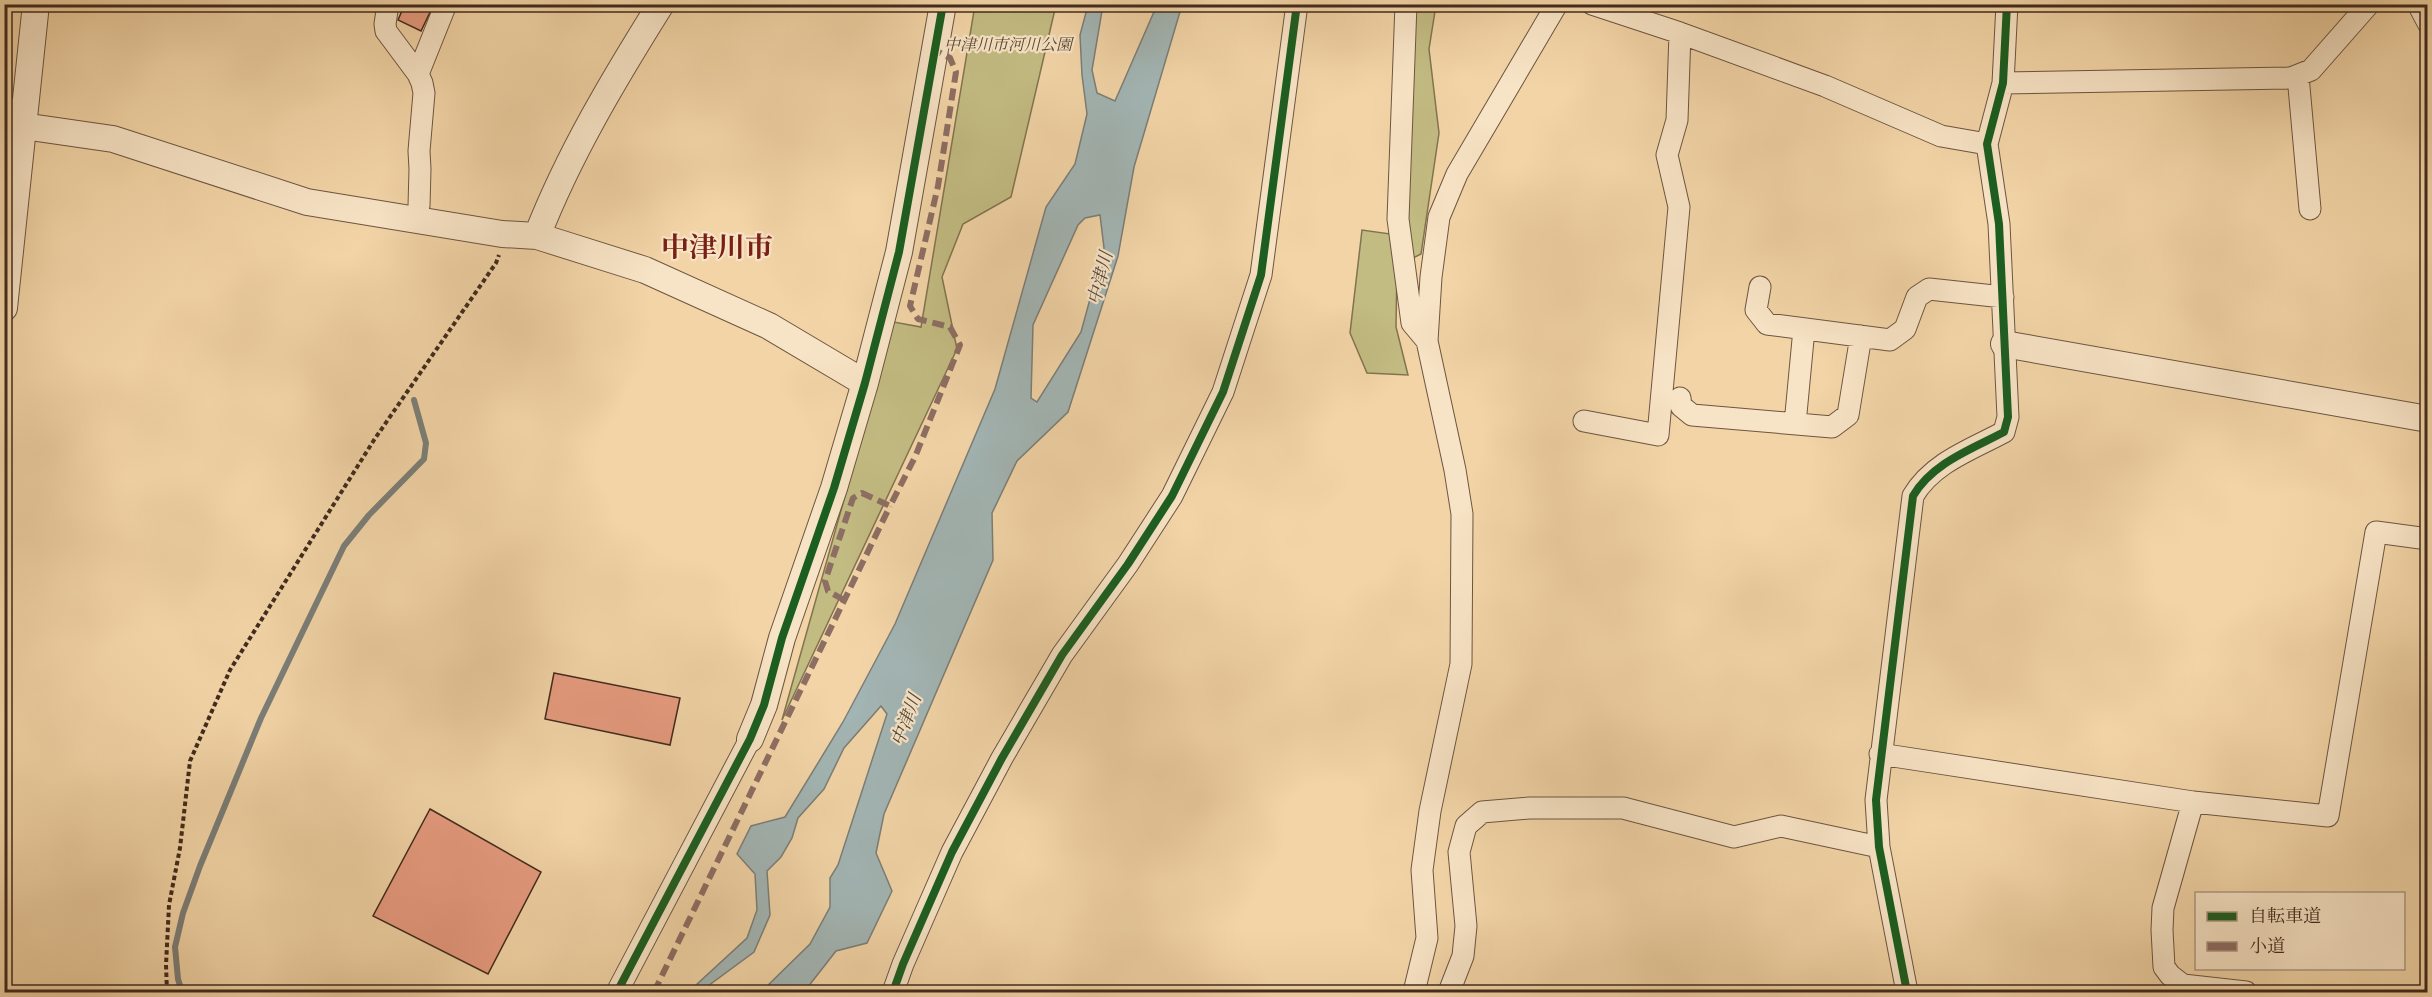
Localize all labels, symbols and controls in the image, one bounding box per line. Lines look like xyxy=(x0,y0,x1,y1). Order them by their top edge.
park label: 中津川市河川公園 xyxy=(944,34,1075,54)
district label: 中津川市 xyxy=(661,230,773,264)
water label: 中津川 xyxy=(1083,247,1118,307)
water label: 中津川 xyxy=(886,689,927,749)
legend xyxy=(2195,892,2405,970)
text: 自転車道 xyxy=(2249,905,2321,927)
text: 小道 xyxy=(2249,935,2285,957)

